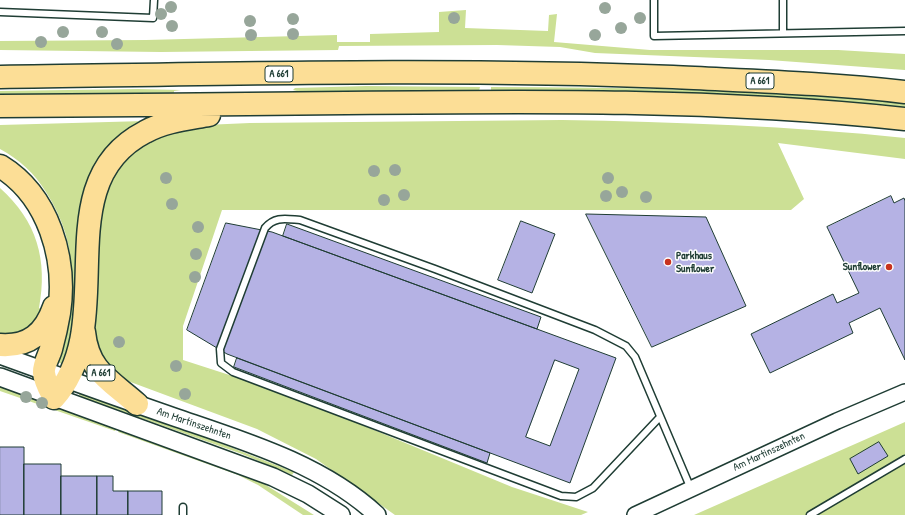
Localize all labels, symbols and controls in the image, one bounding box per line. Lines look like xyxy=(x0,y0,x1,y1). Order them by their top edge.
road number: A 661 xyxy=(265,66,293,82)
road number: A 661 xyxy=(746,73,774,89)
place label: Parkhaus Sunflower xyxy=(676,249,714,275)
marker: Parkhaus Sunflower xyxy=(663,257,673,267)
place label: Sunflower xyxy=(843,260,881,274)
marker: Sunflower xyxy=(884,262,894,272)
road number: A 661 xyxy=(87,365,115,381)
street label: Am Martinszehnten xyxy=(155,405,233,443)
street label: Am Martinszehnten xyxy=(731,430,807,474)

